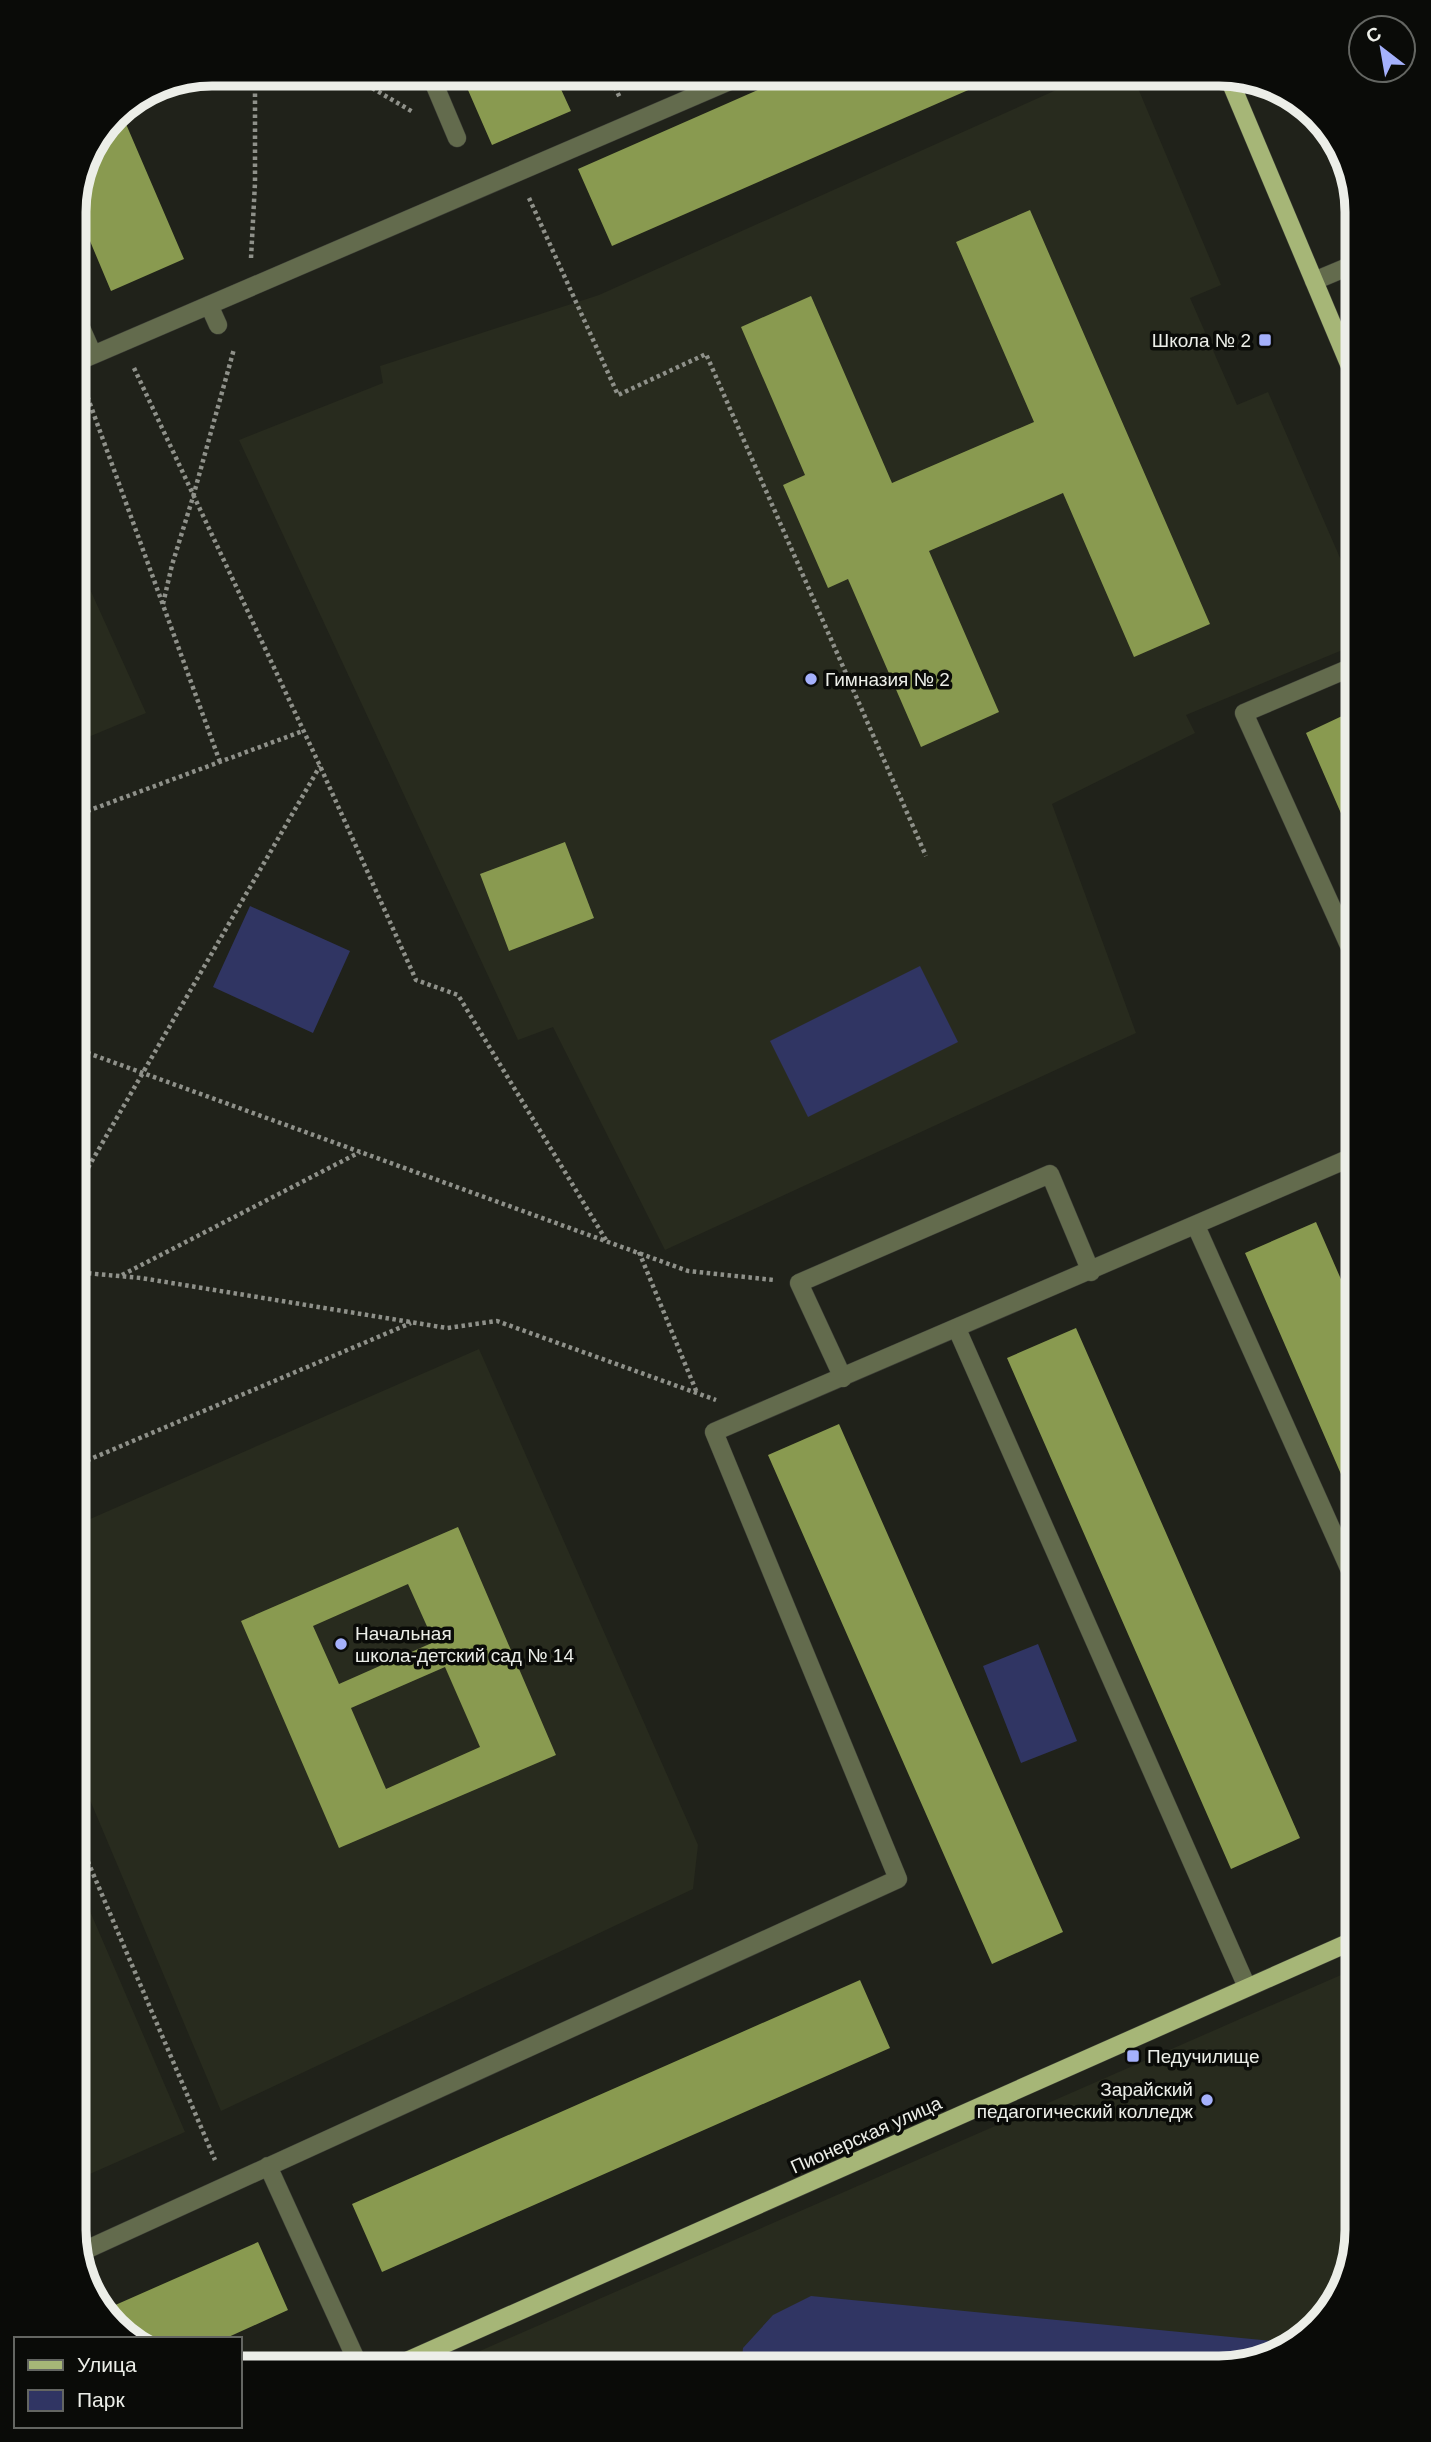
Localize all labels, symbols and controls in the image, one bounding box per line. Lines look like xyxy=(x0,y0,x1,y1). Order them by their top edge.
north arrow xyxy=(1347,14,1417,84)
text: С xyxy=(1362,22,1385,47)
place label: Школа № 2 xyxy=(1152,330,1251,351)
marker: Школа № 2 xyxy=(1257,332,1273,348)
place label: Гимназия № 2 xyxy=(825,669,950,690)
marker: Гимназия № 2 xyxy=(803,671,819,687)
place label: Начальная школа-детский сад № 14 xyxy=(355,1623,574,1666)
marker: Начальная школа-детский сад № 14 xyxy=(333,1636,349,1652)
place label: Педучилище xyxy=(1147,2046,1260,2067)
marker: Педучилище xyxy=(1125,2048,1141,2064)
place label: Зарайский педагогический колледж xyxy=(977,2079,1193,2122)
street label: Пионерская улица xyxy=(787,2092,945,2178)
marker: Зарайский педагогический колледж xyxy=(1199,2092,1215,2108)
legend xyxy=(14,2337,242,2428)
text: Улица xyxy=(77,2353,137,2376)
text: Парк xyxy=(77,2388,125,2411)

